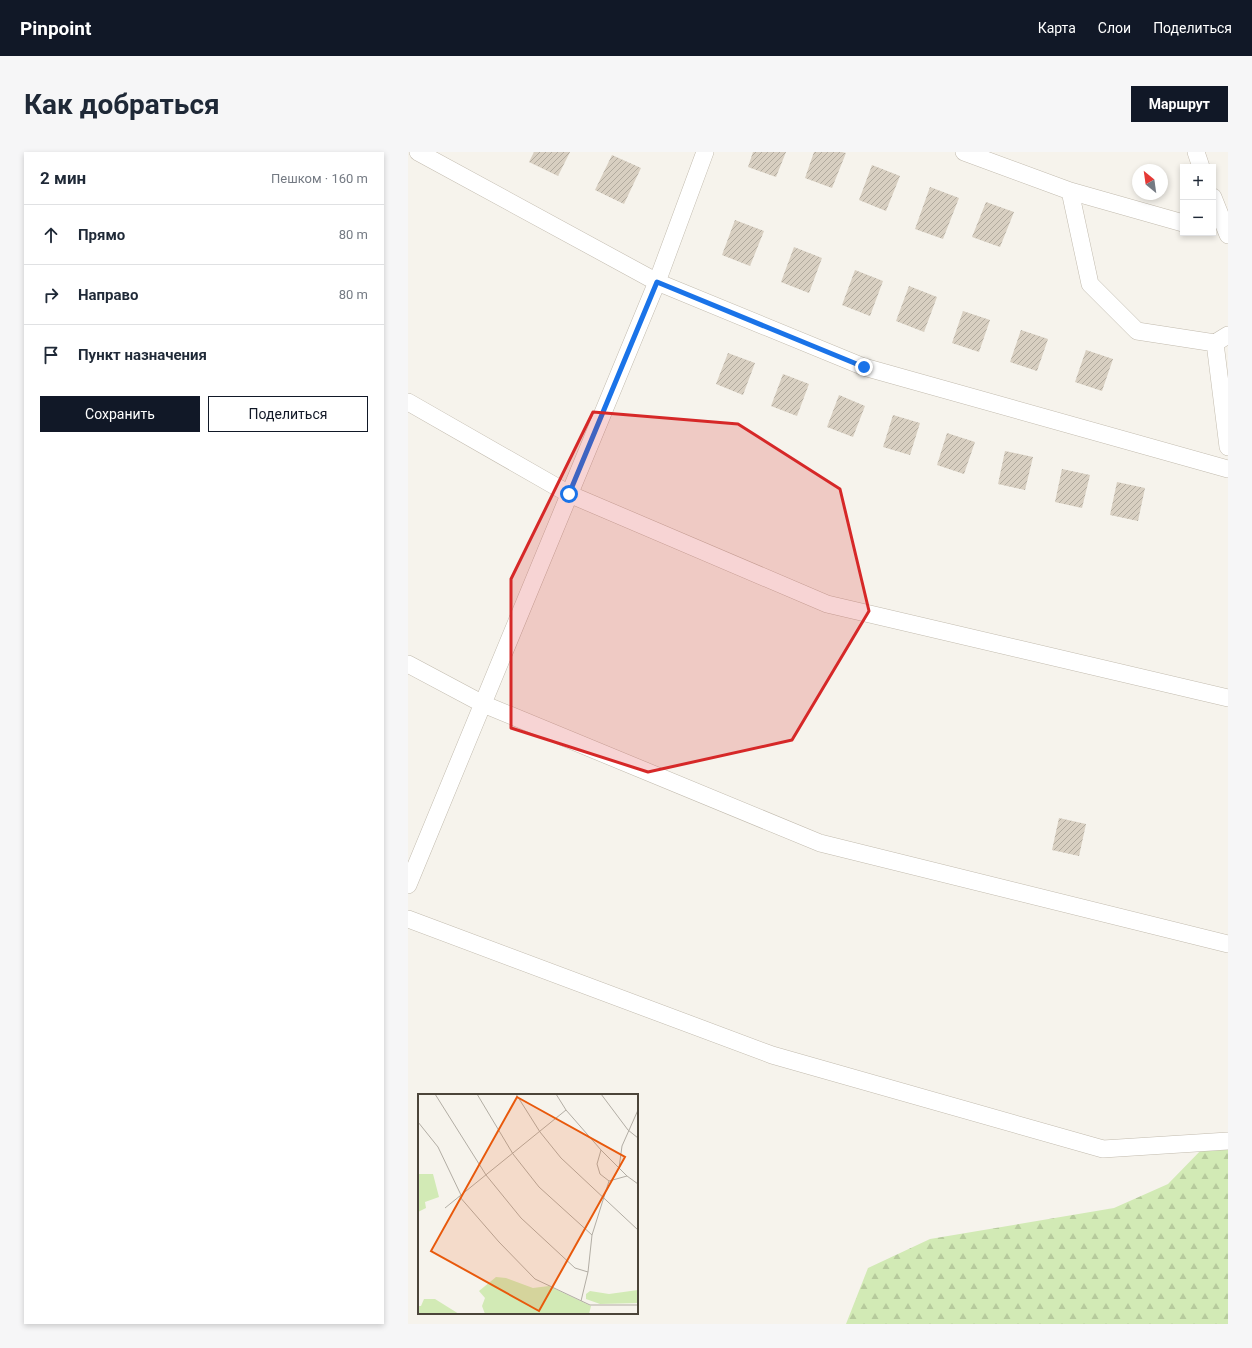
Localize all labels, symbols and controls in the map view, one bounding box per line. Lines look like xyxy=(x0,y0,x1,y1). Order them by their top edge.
text: Pinpoint xyxy=(20,17,91,40)
text: Карта xyxy=(1038,20,1076,36)
text: Слои xyxy=(1098,20,1131,36)
text: Поделиться xyxy=(1153,20,1232,36)
button: Маршрут xyxy=(1131,86,1228,122)
text: Как добраться xyxy=(24,88,220,121)
north arrow xyxy=(1132,164,1168,200)
map controls xyxy=(1180,164,1216,236)
button: + xyxy=(1180,164,1216,200)
text: 2 мин xyxy=(40,168,86,188)
text: Пешком · 160 m xyxy=(271,171,368,186)
button: − xyxy=(1180,200,1216,236)
icon: ahead xyxy=(40,224,62,246)
text: Прямо xyxy=(78,226,125,244)
text: 80 m xyxy=(339,227,368,242)
icon: right xyxy=(40,284,62,306)
text: Направо xyxy=(78,286,139,304)
text: 80 m xyxy=(339,287,368,302)
icon: arrive xyxy=(40,344,62,366)
text: Пункт назначения xyxy=(78,346,207,364)
route end xyxy=(855,358,873,376)
button: Сохранить xyxy=(40,396,200,432)
button: Поделиться xyxy=(208,396,368,432)
route start xyxy=(560,485,578,503)
inset map xyxy=(418,1094,638,1314)

